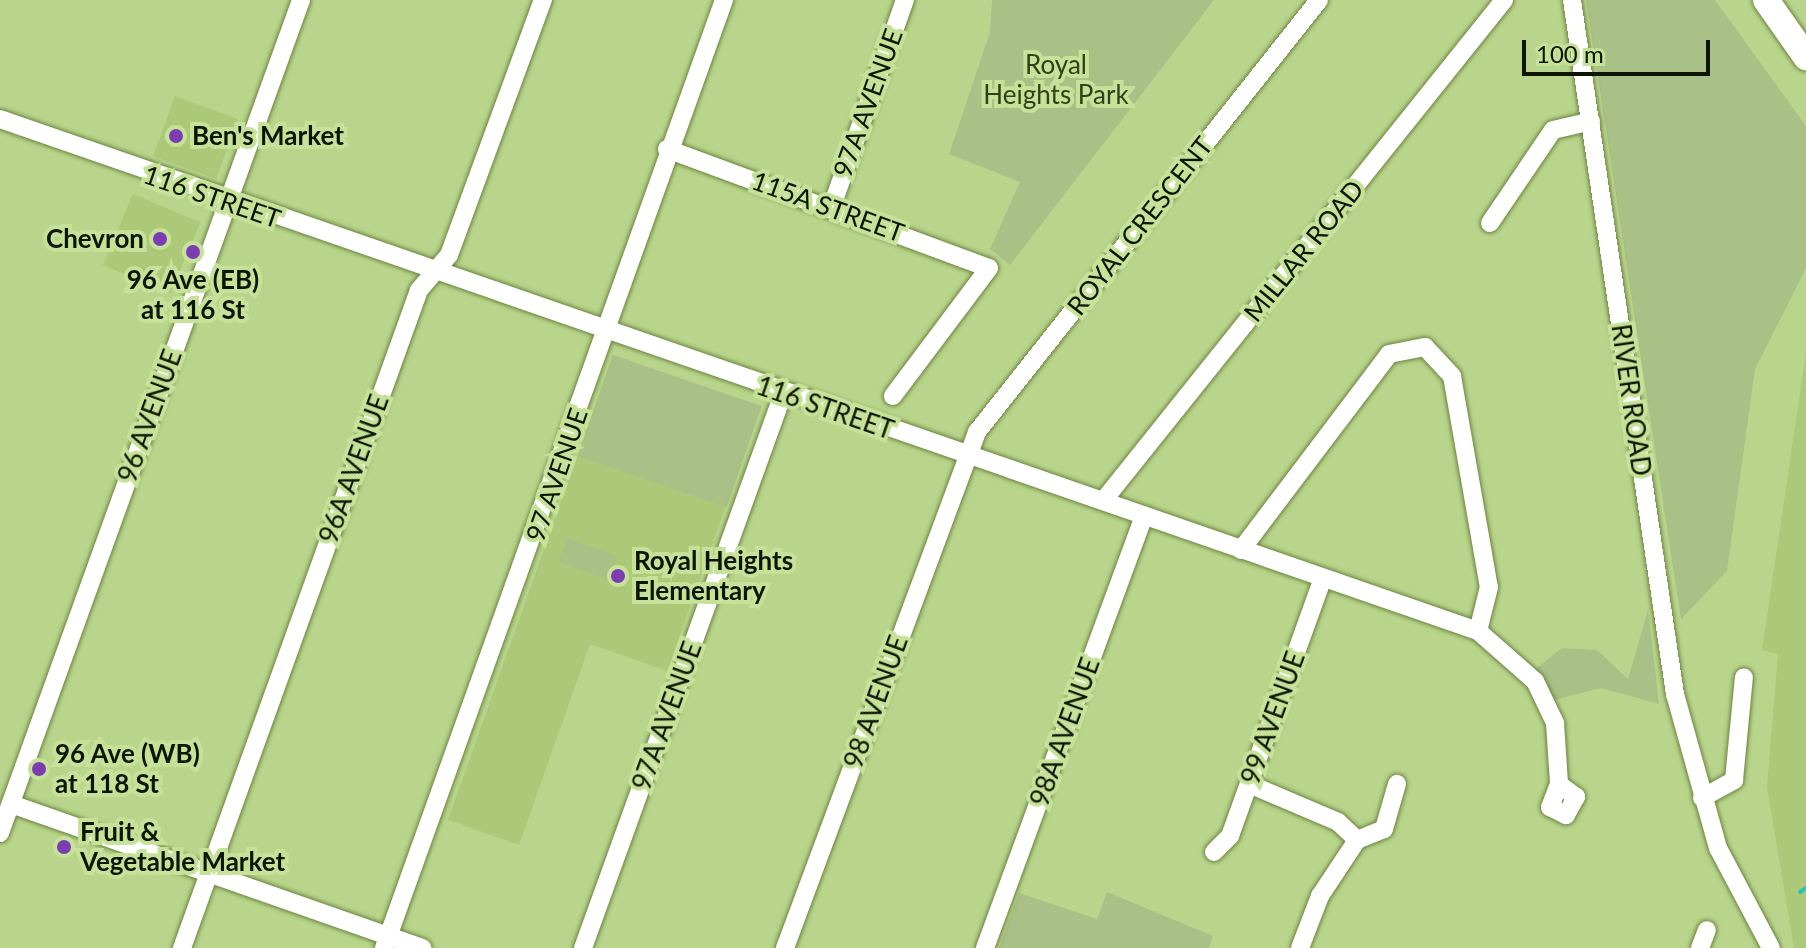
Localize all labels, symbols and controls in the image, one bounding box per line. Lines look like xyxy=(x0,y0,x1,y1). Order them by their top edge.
street label: 97A AVENUE xyxy=(826,24,910,182)
scale bar xyxy=(1526,24,1714,74)
text: 100 m xyxy=(1536,39,1604,68)
park label: Royal Heights Park xyxy=(983,49,1129,110)
place label: Ben's Market xyxy=(192,120,344,152)
marker: Ben's Market xyxy=(167,127,185,145)
street label: ROYAL CRESCENT xyxy=(1061,130,1219,322)
street label: 116 STREET xyxy=(139,159,285,235)
street label: 115A STREET xyxy=(747,165,909,249)
street label: MILLAR ROAD xyxy=(1238,174,1370,328)
place label: Chevron xyxy=(46,223,144,255)
marker: Chevron xyxy=(151,230,169,248)
marker: 96 Ave (EB) at 116 St xyxy=(184,243,202,261)
place label: 96 Ave (EB) at 116 St xyxy=(126,264,260,326)
street label: RIVER ROAD xyxy=(1605,322,1657,478)
street label: 96 AVENUE xyxy=(111,345,189,487)
street label: 116 STREET xyxy=(752,370,898,446)
street label: 96A AVENUE xyxy=(312,390,396,548)
street label: 97 AVENUE xyxy=(520,404,594,546)
place label: Royal Heights Elementary xyxy=(634,545,793,606)
marker: Royal Heights Elementary xyxy=(609,567,627,585)
street label: 98 AVENUE xyxy=(837,631,915,773)
street label: 97A AVENUE xyxy=(625,637,709,795)
street label: 99 AVENUE xyxy=(1234,647,1312,789)
street label: 98A AVENUE xyxy=(1023,653,1107,811)
place label: 96 Ave (WB) at 118 St xyxy=(55,738,201,800)
marker: 96 Ave (WB) at 118 St xyxy=(30,760,48,778)
place label: Fruit & Vegetable Market xyxy=(80,816,285,878)
marker: Fruit & Vegetable Market xyxy=(55,838,73,856)

